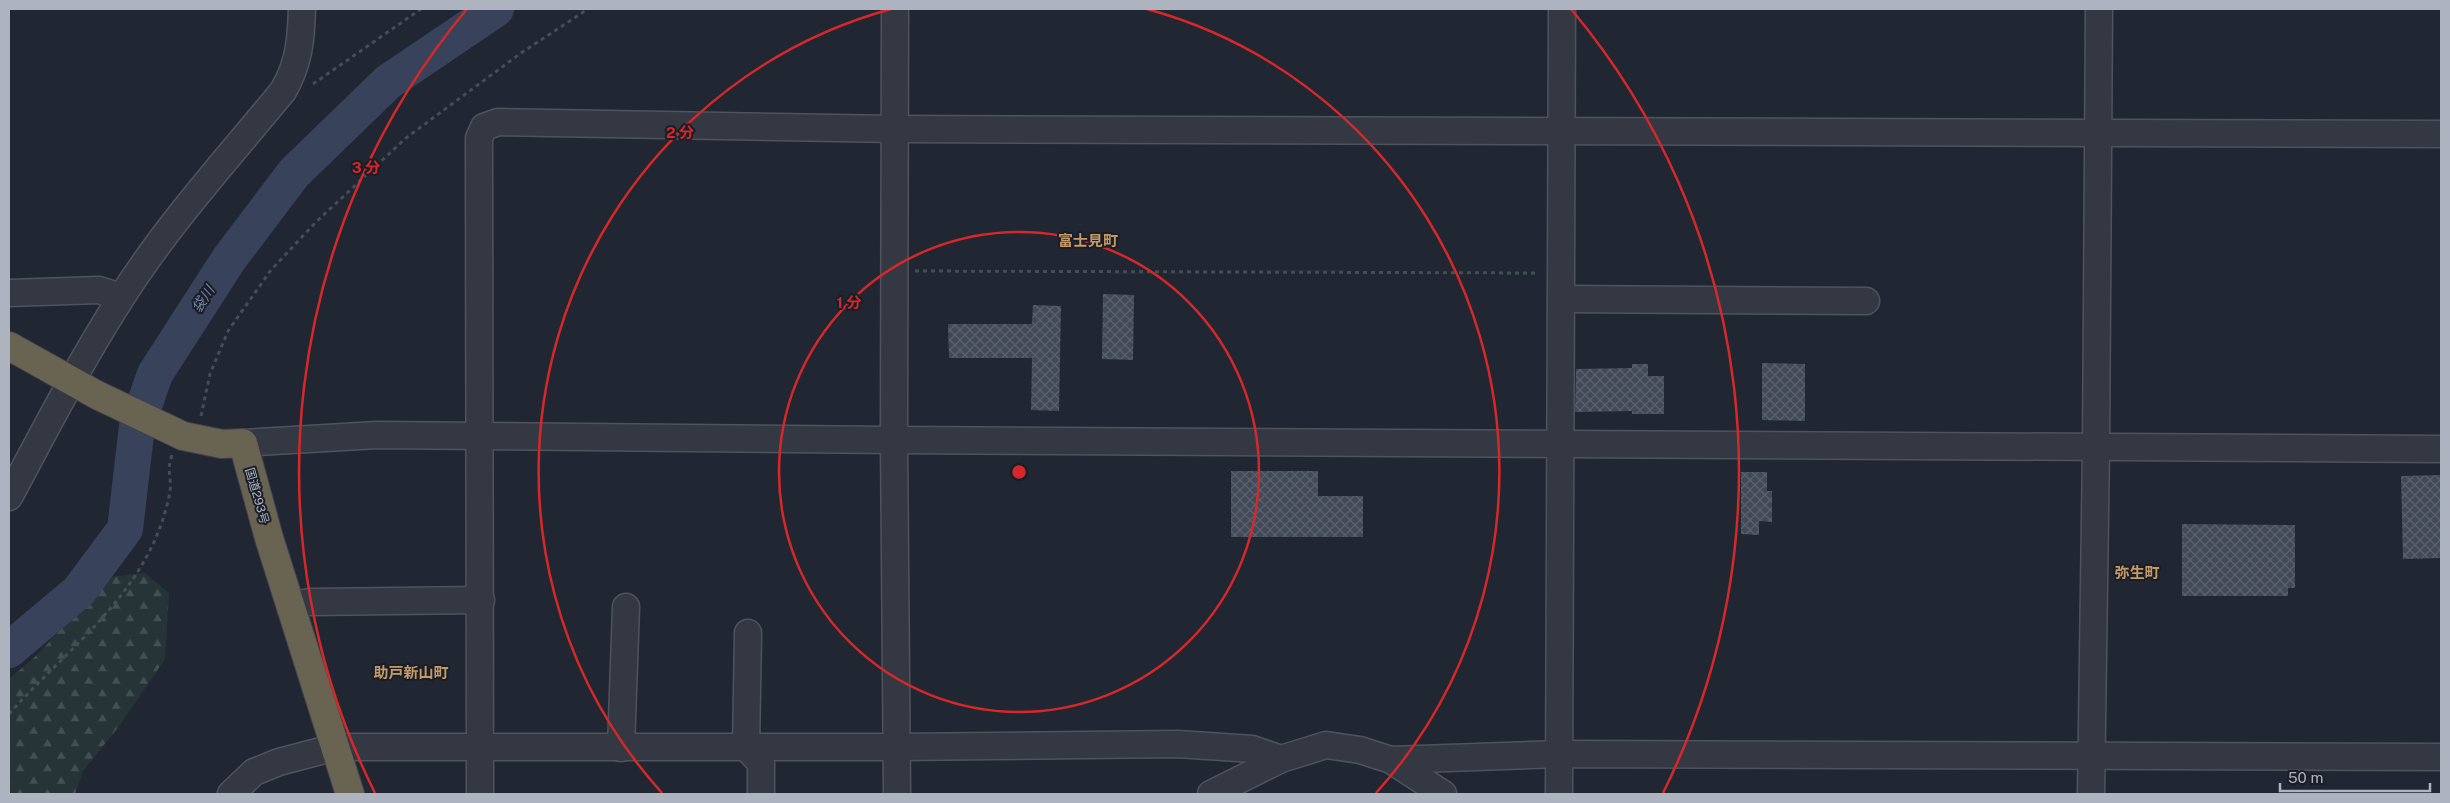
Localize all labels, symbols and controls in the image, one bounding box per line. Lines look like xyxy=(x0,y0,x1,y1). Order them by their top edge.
text: 2 分 xyxy=(666,124,694,141)
text: 3 分 xyxy=(352,159,380,176)
district label: 富士見町 xyxy=(1058,232,1118,249)
water label: 袋川 xyxy=(189,281,218,315)
text: 1 分 xyxy=(837,294,861,311)
centre of rings xyxy=(1010,463,1028,481)
street label: 国道293号 xyxy=(242,466,272,526)
district label: 弥生町 xyxy=(2114,564,2160,581)
district label: 助戸新山町 xyxy=(373,664,449,681)
scale bar xyxy=(2280,760,2430,792)
text: 50 m xyxy=(2288,769,2323,786)

